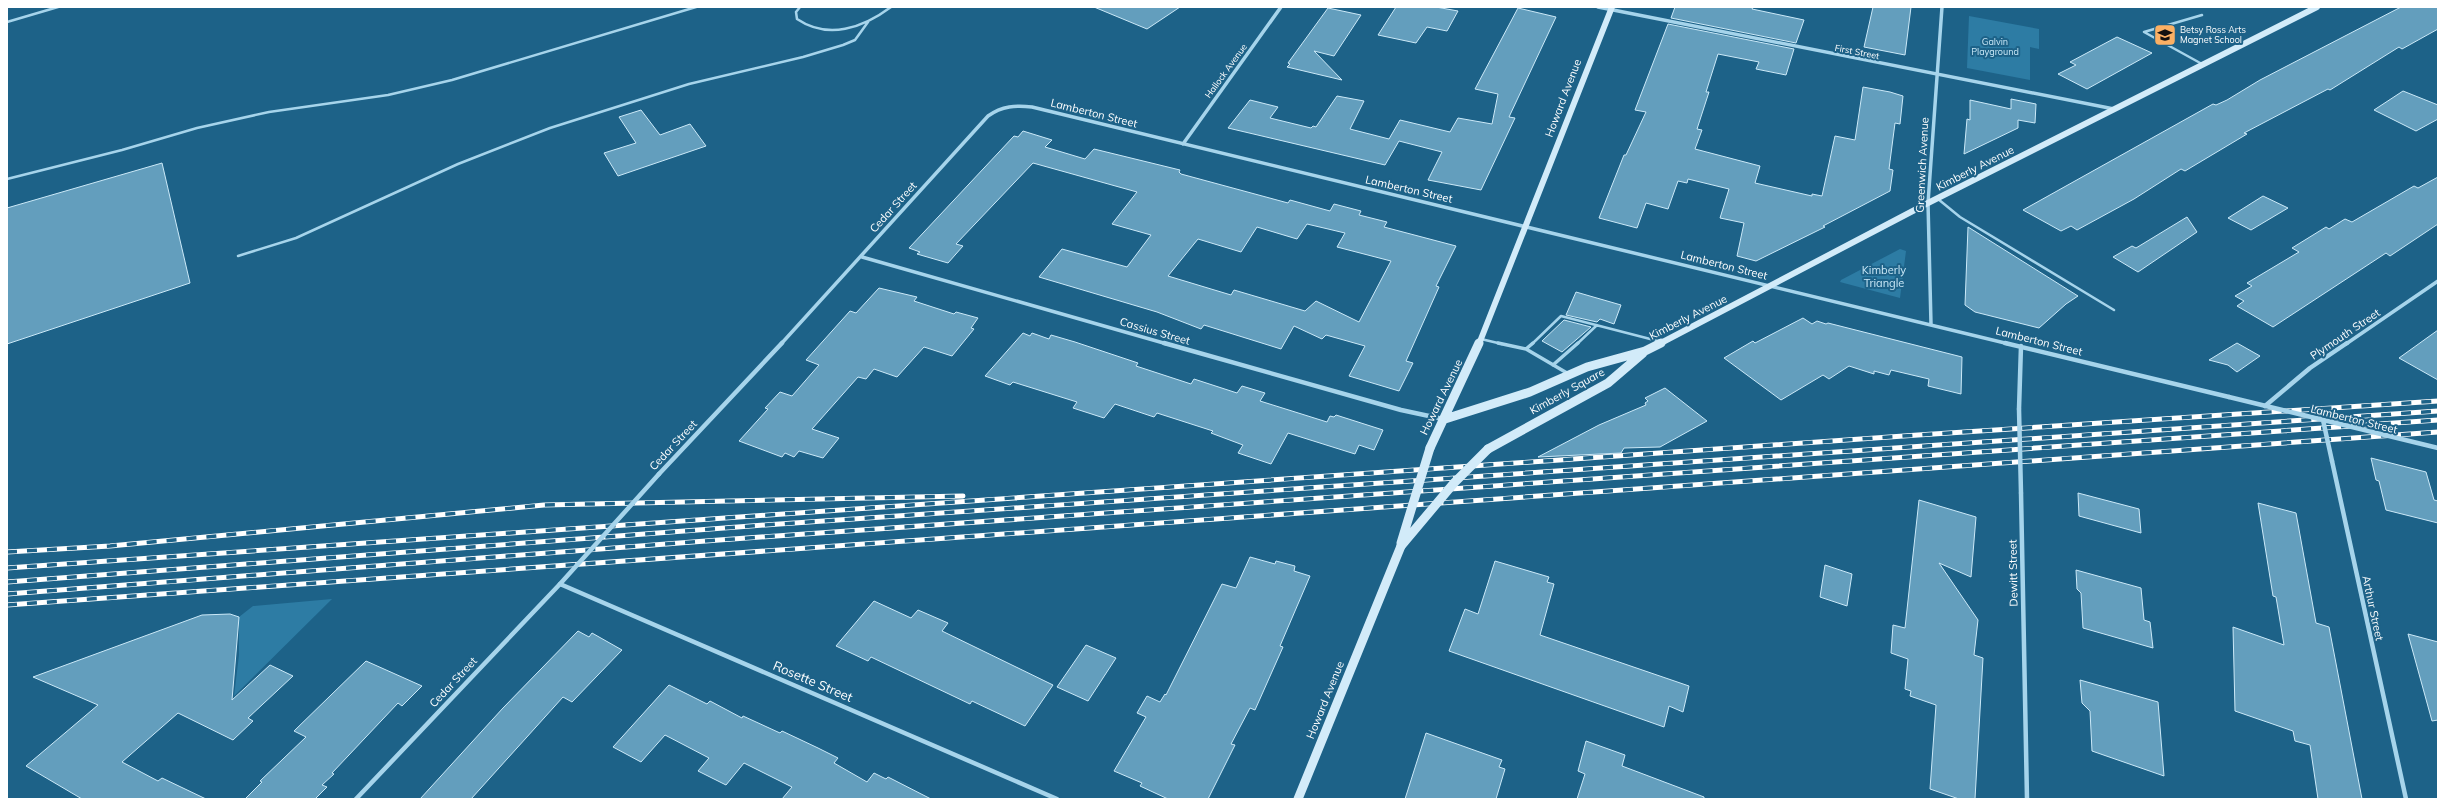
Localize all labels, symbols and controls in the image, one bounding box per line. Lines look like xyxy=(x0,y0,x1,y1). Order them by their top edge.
school or university icon: Betsy Ross Arts Magnet School xyxy=(2152,22,2178,48)
place label: Betsy Ross Arts Magnet School xyxy=(2180,24,2246,45)
park label: Galvin Playground xyxy=(1971,36,2019,58)
street label: Hallock Avenue xyxy=(1202,41,1249,100)
street label: First Street xyxy=(1834,42,1880,61)
street label: Howard Avenue xyxy=(1542,57,1584,139)
street label: Lamberton Street xyxy=(1049,95,1139,131)
street label: Greenwich Avenue xyxy=(1913,117,1931,213)
street label: Kimberly Avenue xyxy=(1934,142,2016,194)
street label: Lamberton Street xyxy=(1364,172,1454,206)
street label: Cedar Street xyxy=(867,179,920,235)
street label: Lamberton Street xyxy=(1679,247,1769,283)
park label: Kimberly Triangle xyxy=(1862,263,1906,290)
street label: Kimberly Avenue xyxy=(1647,291,1729,343)
street label: Plymouth Street xyxy=(2307,305,2383,363)
street label: Cassius Street xyxy=(1118,314,1192,348)
street label: Lamberton Street xyxy=(1994,323,2084,359)
street label: Howard Avenue xyxy=(1417,357,1465,437)
street label: Kimberly Square xyxy=(1527,365,1607,417)
street label: Lamberton Street xyxy=(2309,401,2399,437)
street label: Cedar Street xyxy=(646,417,700,473)
street label: Dewitt Street xyxy=(2005,539,2021,607)
street label: Arthur Street xyxy=(2359,574,2387,642)
street label: Cedar Street xyxy=(426,654,480,710)
street label: Rosette Street xyxy=(771,657,856,705)
street label: Howard Avenue xyxy=(1303,659,1347,741)

